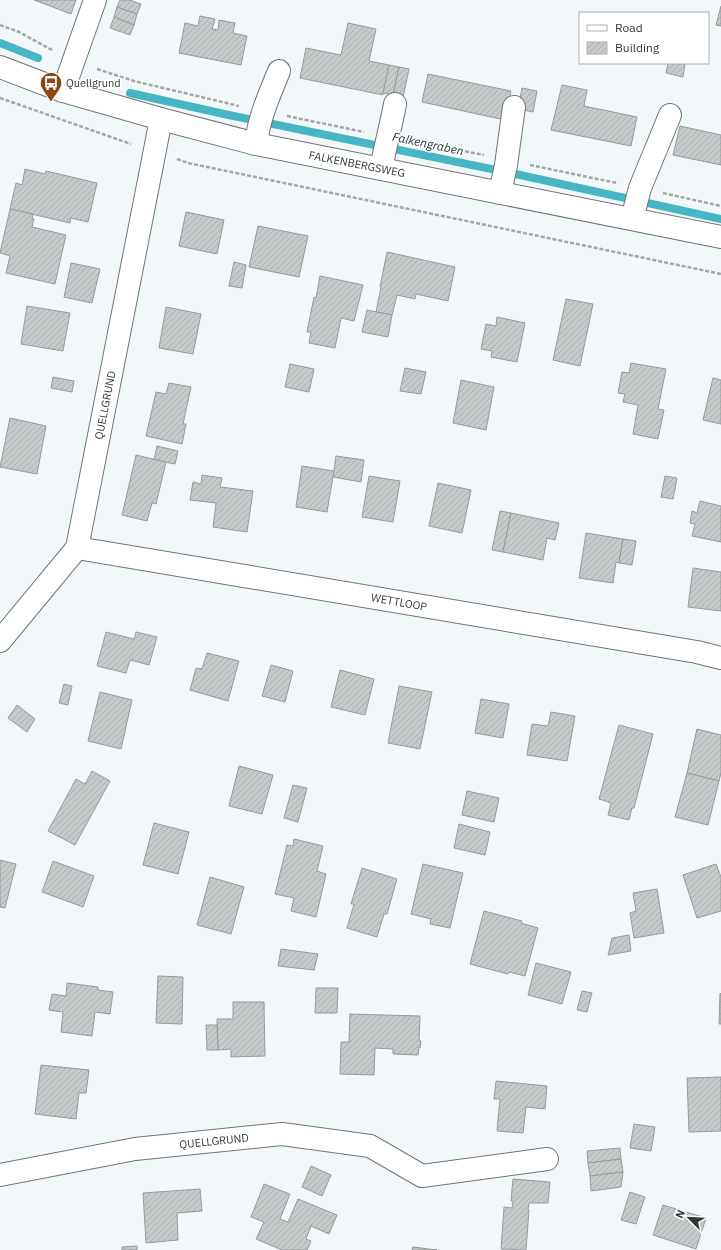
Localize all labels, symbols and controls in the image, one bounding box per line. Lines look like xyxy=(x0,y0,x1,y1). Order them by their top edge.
legend xyxy=(579,12,709,64)
text: Road xyxy=(615,20,643,35)
text: Building xyxy=(615,40,660,55)
bus stop icon: Quellgrund xyxy=(38,70,64,103)
place label: Quellgrund xyxy=(66,76,121,90)
water label: Falkengraben xyxy=(391,129,465,158)
street label: FALKENBERGSWEG xyxy=(308,148,406,180)
street label: QUELLGRUND xyxy=(91,370,119,440)
street label: WETTLOOP xyxy=(370,590,428,614)
street label: QUELLGRUND xyxy=(179,1130,249,1152)
north arrow xyxy=(669,1198,709,1238)
text: N xyxy=(672,1207,688,1220)

